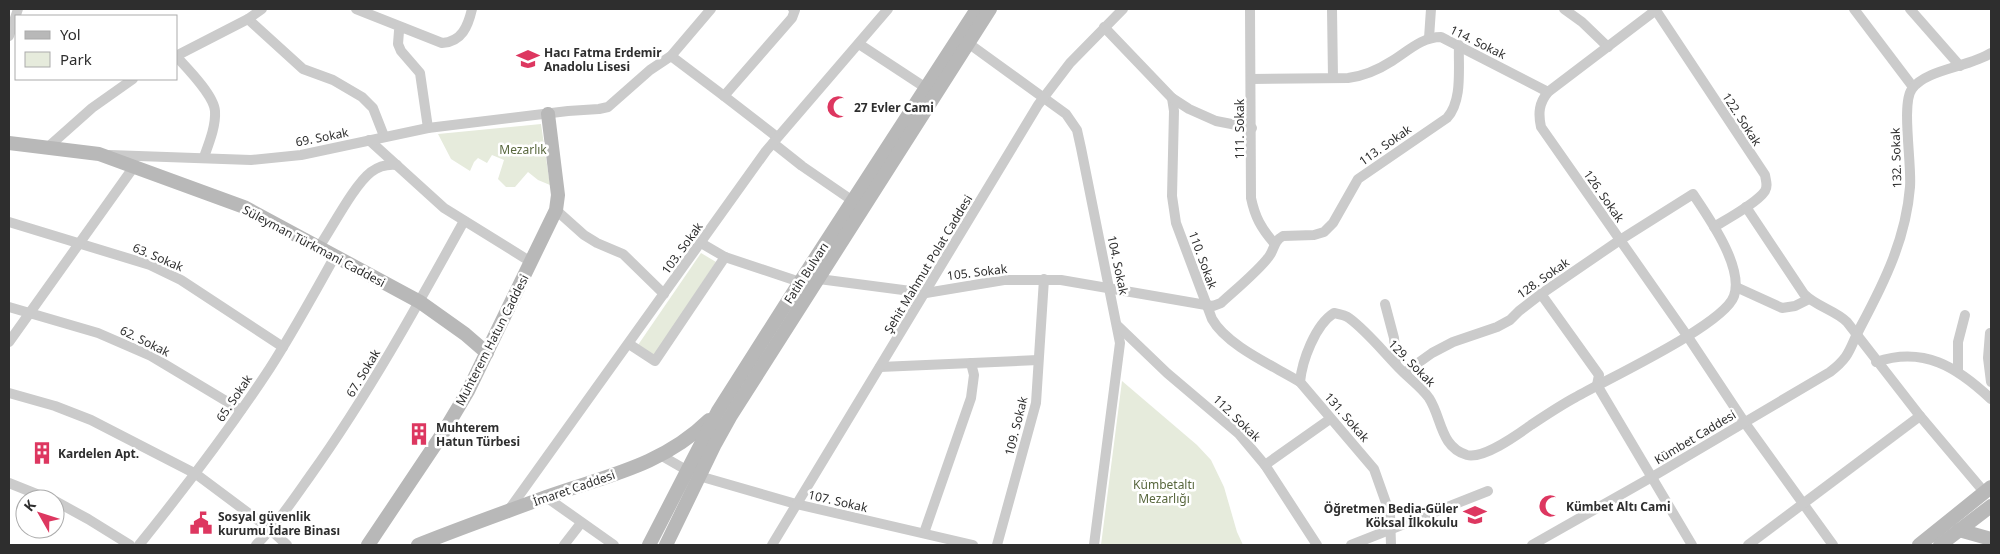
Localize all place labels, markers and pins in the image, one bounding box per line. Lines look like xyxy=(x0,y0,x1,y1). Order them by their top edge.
place label: Hacı Fatma Erdemir Anadolu Lisesi xyxy=(544,44,662,75)
school or university icon: Hacı Fatma Erdemir Anadolu Lisesi xyxy=(515,46,541,72)
mosque icon: 27 Evler Cami xyxy=(825,94,851,120)
place label: 27 Evler Cami xyxy=(854,99,934,116)
place label: Muhterem Hatun Türbesi xyxy=(436,419,520,450)
building icon: Muhterem Hatun Türbesi xyxy=(406,421,432,447)
building icon: Kardelen Apt. xyxy=(29,440,55,466)
place label: Kardelen Apt. xyxy=(58,445,139,462)
mosque icon: Kümbet Altı Cami xyxy=(1537,493,1563,519)
place label: Kümbet Altı Cami xyxy=(1566,498,1671,515)
place label: Öğretmen Bedia-Güler Köksal İlkokulu xyxy=(1324,500,1459,531)
school or university icon: Öğretmen Bedia-Güler Köksal İlkokulu xyxy=(1462,502,1488,528)
place label: Sosyal güvenlik kurumu İdare Binası xyxy=(218,508,340,539)
public building icon: Sosyal güvenlik kurumu İdare Binası xyxy=(188,510,214,536)

